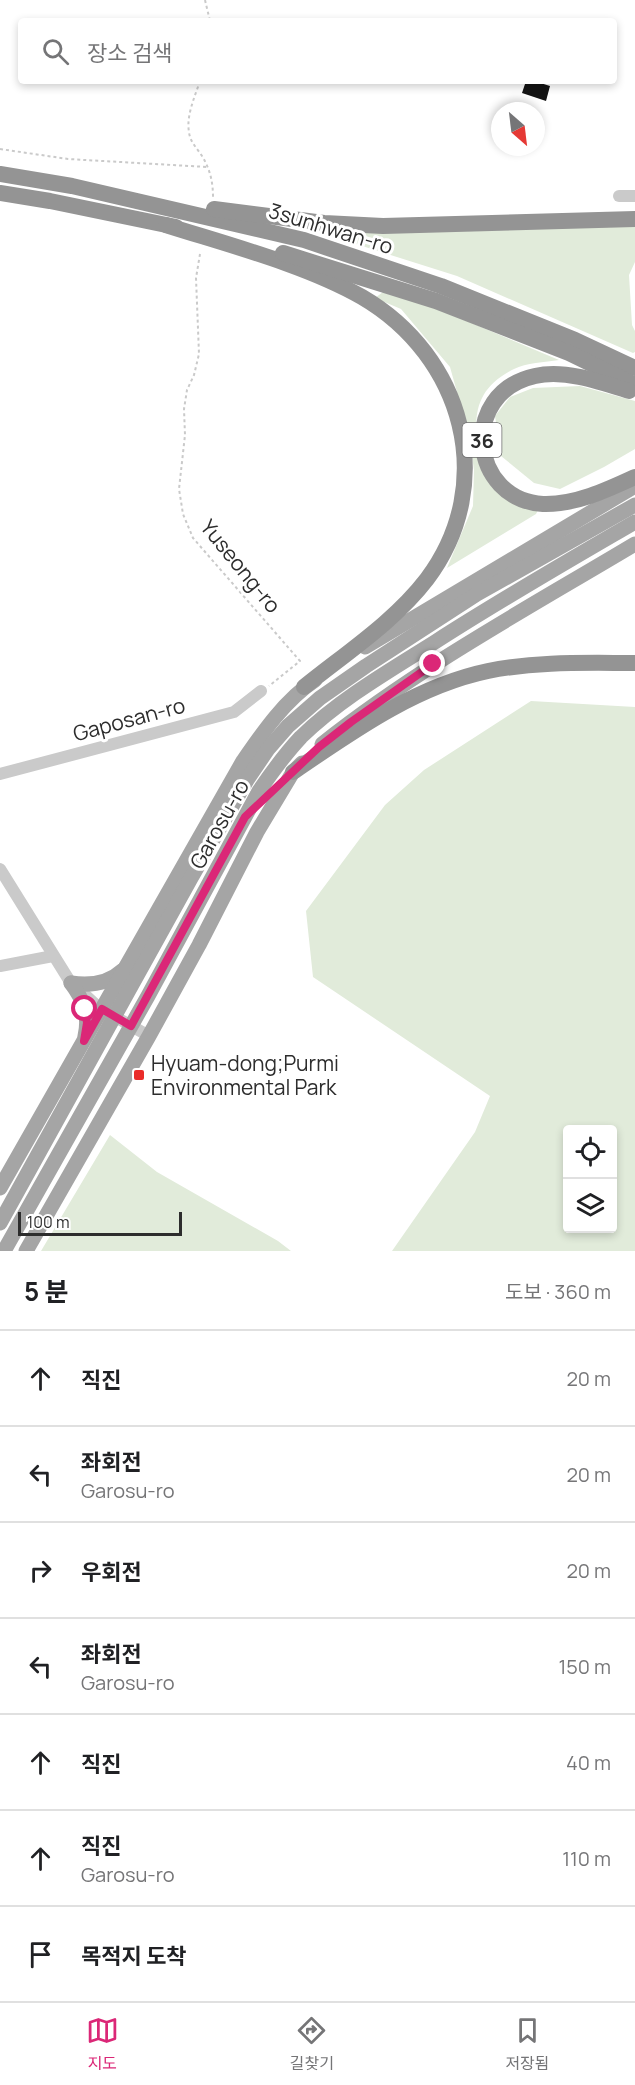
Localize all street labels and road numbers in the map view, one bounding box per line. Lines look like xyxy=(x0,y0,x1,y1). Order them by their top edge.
street label: 3sunhwan-ro xyxy=(266,196,396,260)
road number: 36 xyxy=(462,423,502,457)
street label: Yuseong-ro xyxy=(195,513,287,619)
street label: Gaposan-ro xyxy=(70,691,188,747)
street label: Garosu-ro xyxy=(183,774,255,874)

